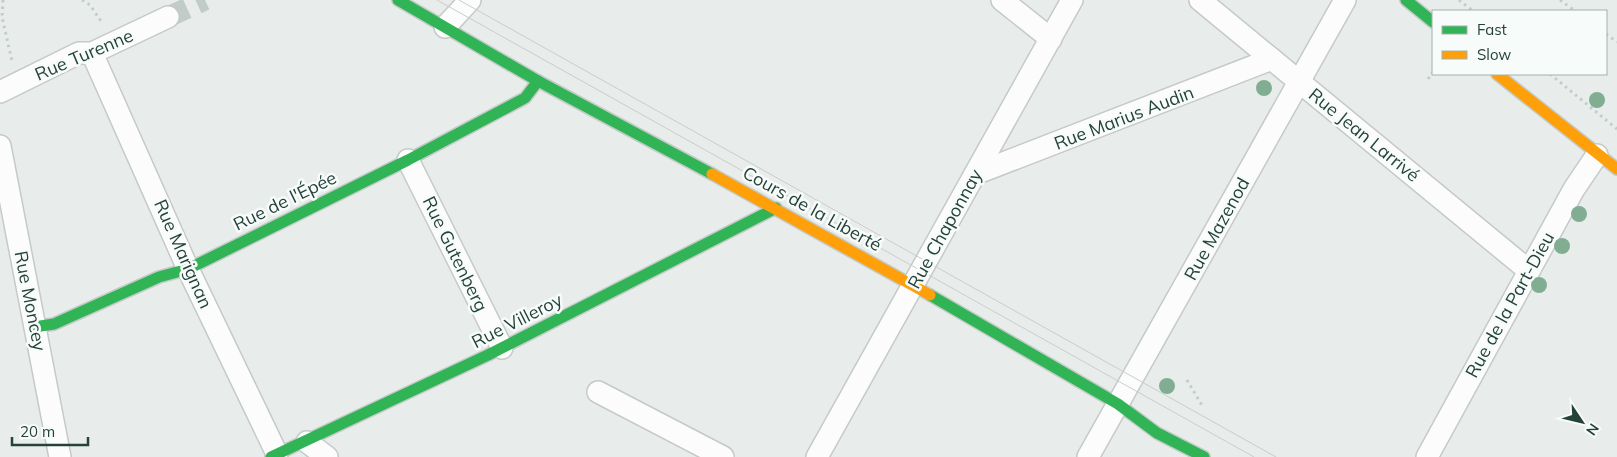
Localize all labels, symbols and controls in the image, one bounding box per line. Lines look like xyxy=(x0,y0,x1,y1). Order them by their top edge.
legend xyxy=(1432,10,1607,75)
text: Fast xyxy=(1477,20,1507,39)
street label: Rue Turenne xyxy=(31,24,136,86)
text: Slow xyxy=(1477,45,1511,64)
street label: Rue Marius Audin xyxy=(1051,80,1197,155)
street label: Rue Jean Larrivé xyxy=(1304,83,1425,186)
street label: Cours de la Liberté xyxy=(739,161,886,256)
street label: Rue Chaponnay xyxy=(902,164,987,293)
street label: Rue de l'Épée xyxy=(229,166,340,235)
street label: Rue Mazenod xyxy=(1179,173,1254,284)
street label: Rue Gutenberg xyxy=(418,192,493,315)
street label: Rue Marignan xyxy=(149,196,218,312)
street label: Rue de la Part-Dieu xyxy=(1460,228,1559,382)
street label: Rue Moncey xyxy=(10,249,52,353)
street label: Rue Villeroy xyxy=(468,288,566,353)
north arrow xyxy=(1557,397,1607,447)
scale bar xyxy=(12,414,89,446)
text: N xyxy=(1582,420,1603,439)
text: 20 m xyxy=(20,422,55,441)

